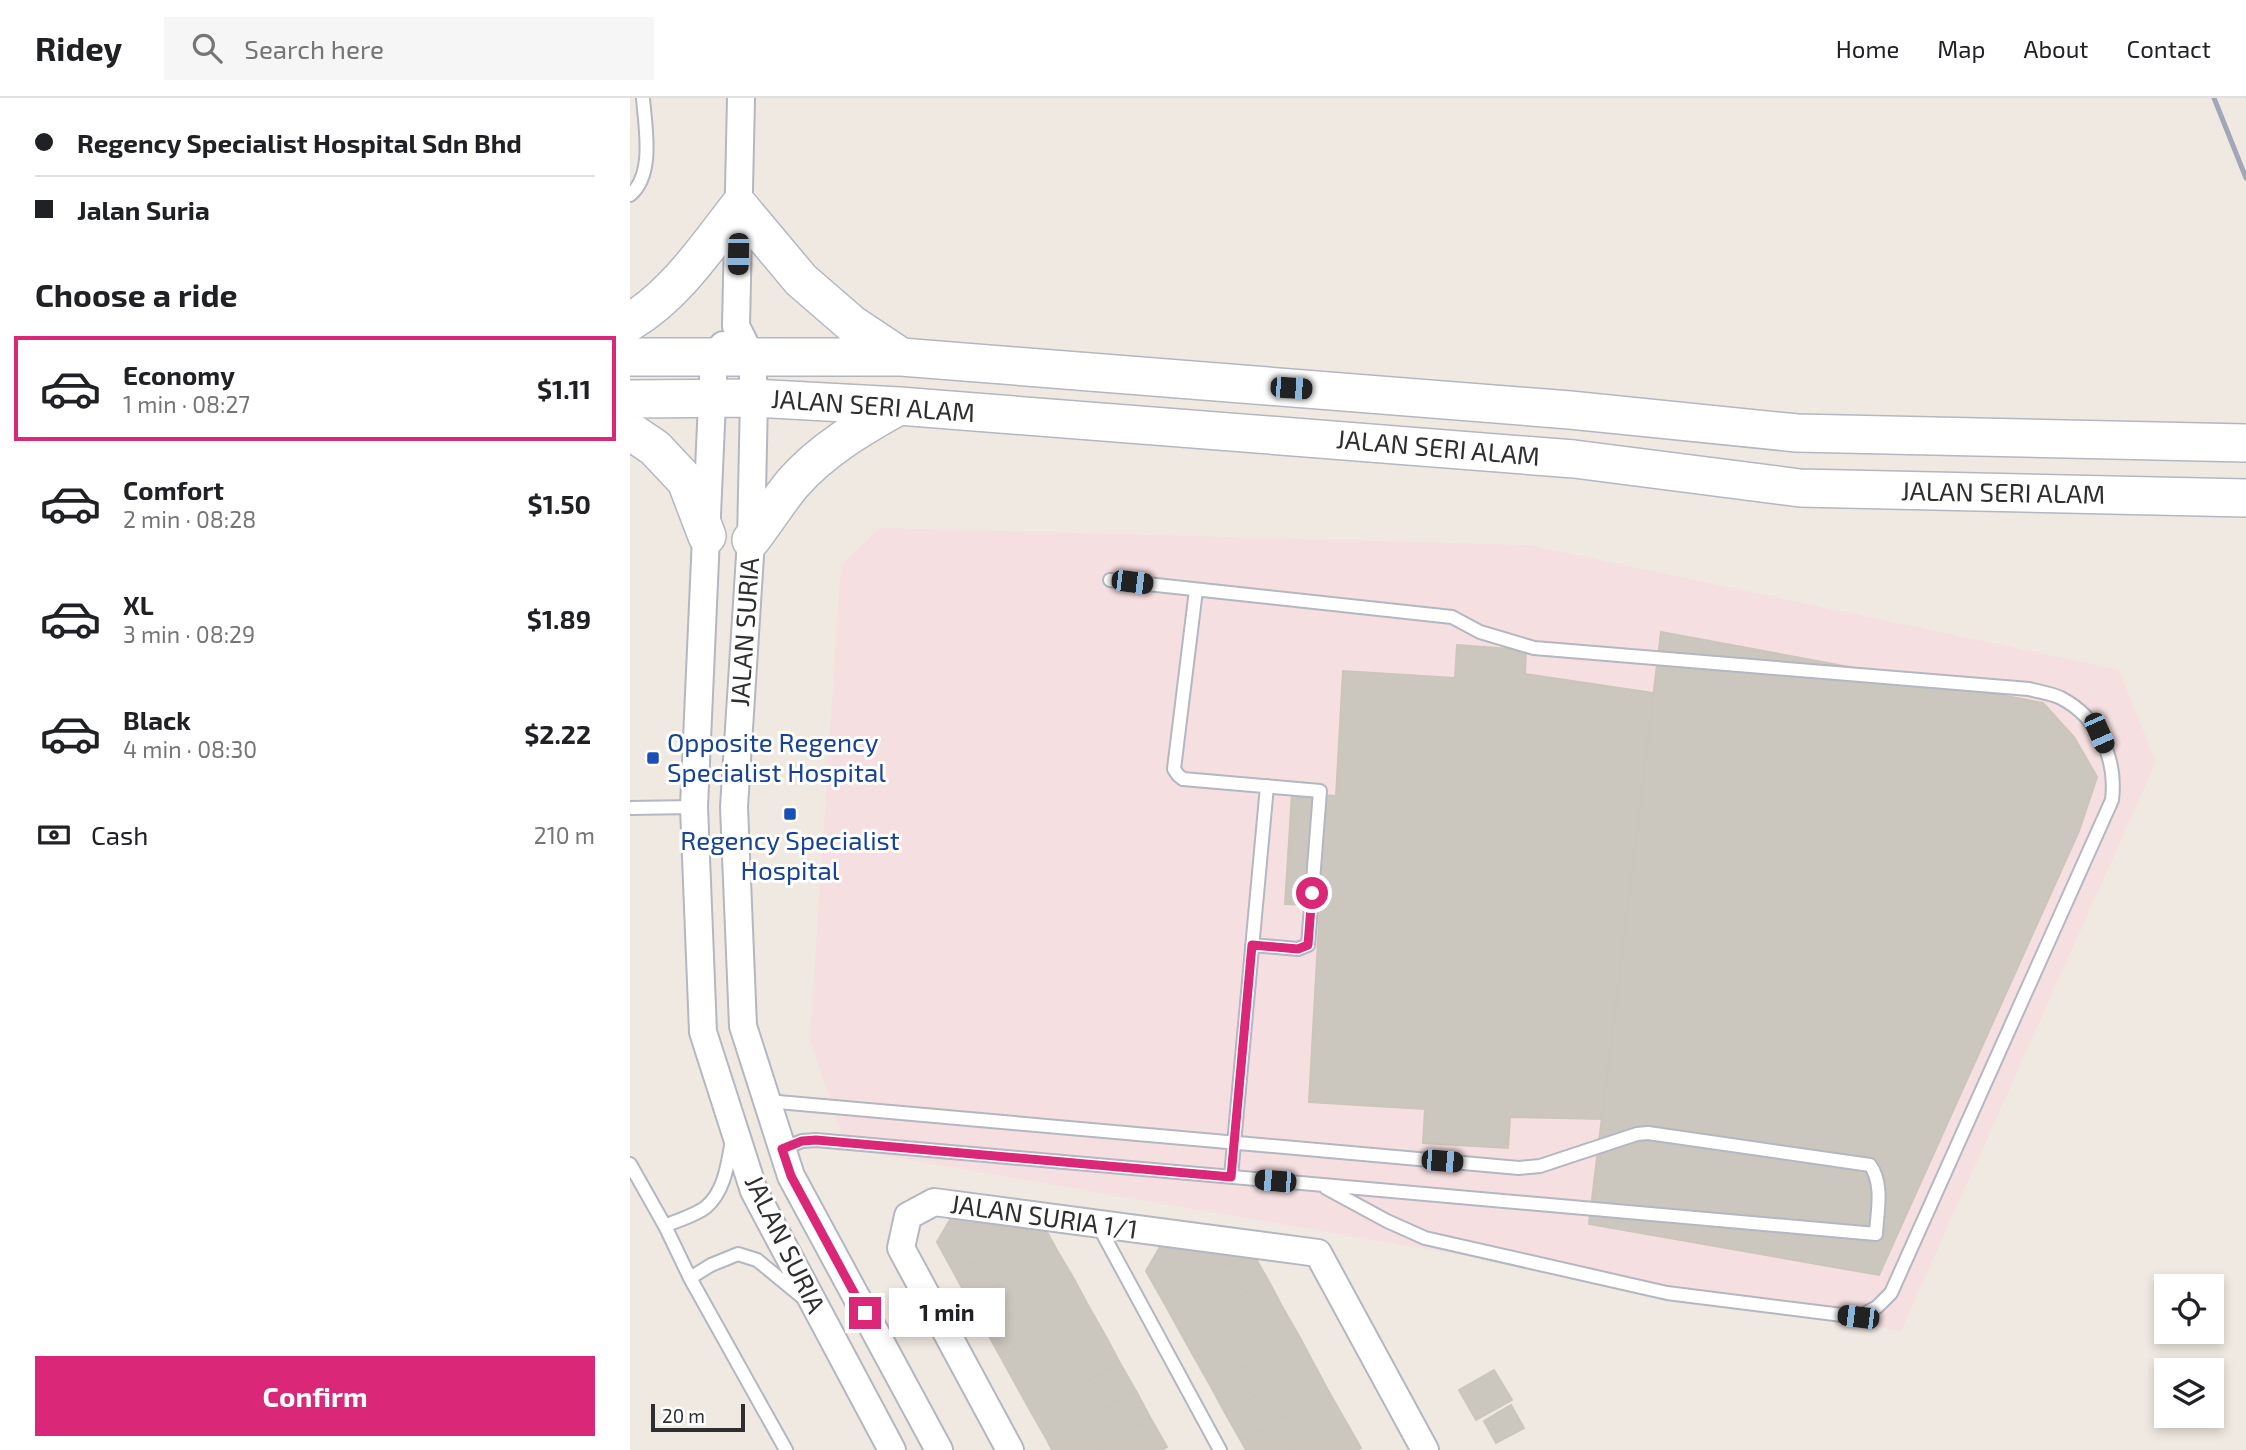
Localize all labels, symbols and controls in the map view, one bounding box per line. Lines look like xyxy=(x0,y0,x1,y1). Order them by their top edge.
search box xyxy=(164,17,654,80)
text: Ridey xyxy=(35,28,122,68)
icon: search xyxy=(188,29,226,67)
text: Search here xyxy=(244,33,384,64)
text: Home xyxy=(1836,34,1899,63)
text: Map xyxy=(1937,34,1985,63)
text: About xyxy=(2023,34,2089,63)
text: Contact xyxy=(2127,34,2211,63)
text: Regency Specialist Hospital Sdn Bhd xyxy=(77,127,522,158)
text: Jalan Suria xyxy=(77,194,210,225)
car xyxy=(728,233,749,275)
text: Choose a ride xyxy=(35,275,238,313)
icon: car xyxy=(39,357,102,420)
text: Economy xyxy=(123,359,235,390)
text: $1.11 xyxy=(537,373,591,404)
car xyxy=(1270,376,1313,400)
street label: JALAN SERI ALAM xyxy=(770,382,976,427)
text: 1 min · 08:27 xyxy=(123,390,250,418)
street label: JALAN SERI ALAM xyxy=(1335,422,1541,471)
icon: car xyxy=(39,472,102,535)
text: Comfort xyxy=(123,474,224,505)
street label: JALAN SERI ALAM xyxy=(1901,474,2105,509)
text: $1.50 xyxy=(528,488,591,519)
text: 2 min · 08:28 xyxy=(123,505,256,533)
street label: JALAN SURIA xyxy=(723,556,764,708)
car xyxy=(1110,569,1155,595)
icon: car xyxy=(39,587,102,650)
text: XL xyxy=(123,589,154,620)
text: $1.89 xyxy=(527,603,591,634)
text: 3 min · 08:29 xyxy=(123,620,255,648)
icon: car xyxy=(39,702,102,765)
text: Black xyxy=(123,704,191,735)
car xyxy=(2081,710,2118,756)
text: $2.22 xyxy=(524,718,591,749)
place label: Opposite Regency Specialist Hospital xyxy=(667,726,886,787)
text: 4 min · 08:30 xyxy=(123,735,257,763)
marker: Opposite Regency Specialist Hospital xyxy=(645,750,661,766)
marker: Regency Specialist Hospital xyxy=(782,806,798,822)
icon: cash xyxy=(35,816,73,854)
text: Cash xyxy=(91,819,148,850)
text: 210 m xyxy=(534,821,595,849)
place label: Regency Specialist Hospital xyxy=(680,824,900,885)
route start xyxy=(1296,877,1328,909)
car xyxy=(1421,1149,1464,1173)
street label: JALAN SURIA xyxy=(740,1169,833,1317)
car xyxy=(1254,1169,1297,1193)
street label: JALAN SURIA 1/1 xyxy=(948,1187,1140,1244)
map controls xyxy=(2154,1274,2224,1428)
button: locate xyxy=(2154,1274,2224,1344)
callout: 1 min xyxy=(890,1288,1005,1338)
route end xyxy=(849,1297,881,1329)
text: 1 min xyxy=(919,1298,975,1326)
car xyxy=(1836,1304,1881,1330)
button: Confirm xyxy=(35,1356,595,1436)
button: layers xyxy=(2154,1358,2224,1428)
scale bar xyxy=(651,1401,746,1433)
text: 20 m xyxy=(662,1404,705,1427)

